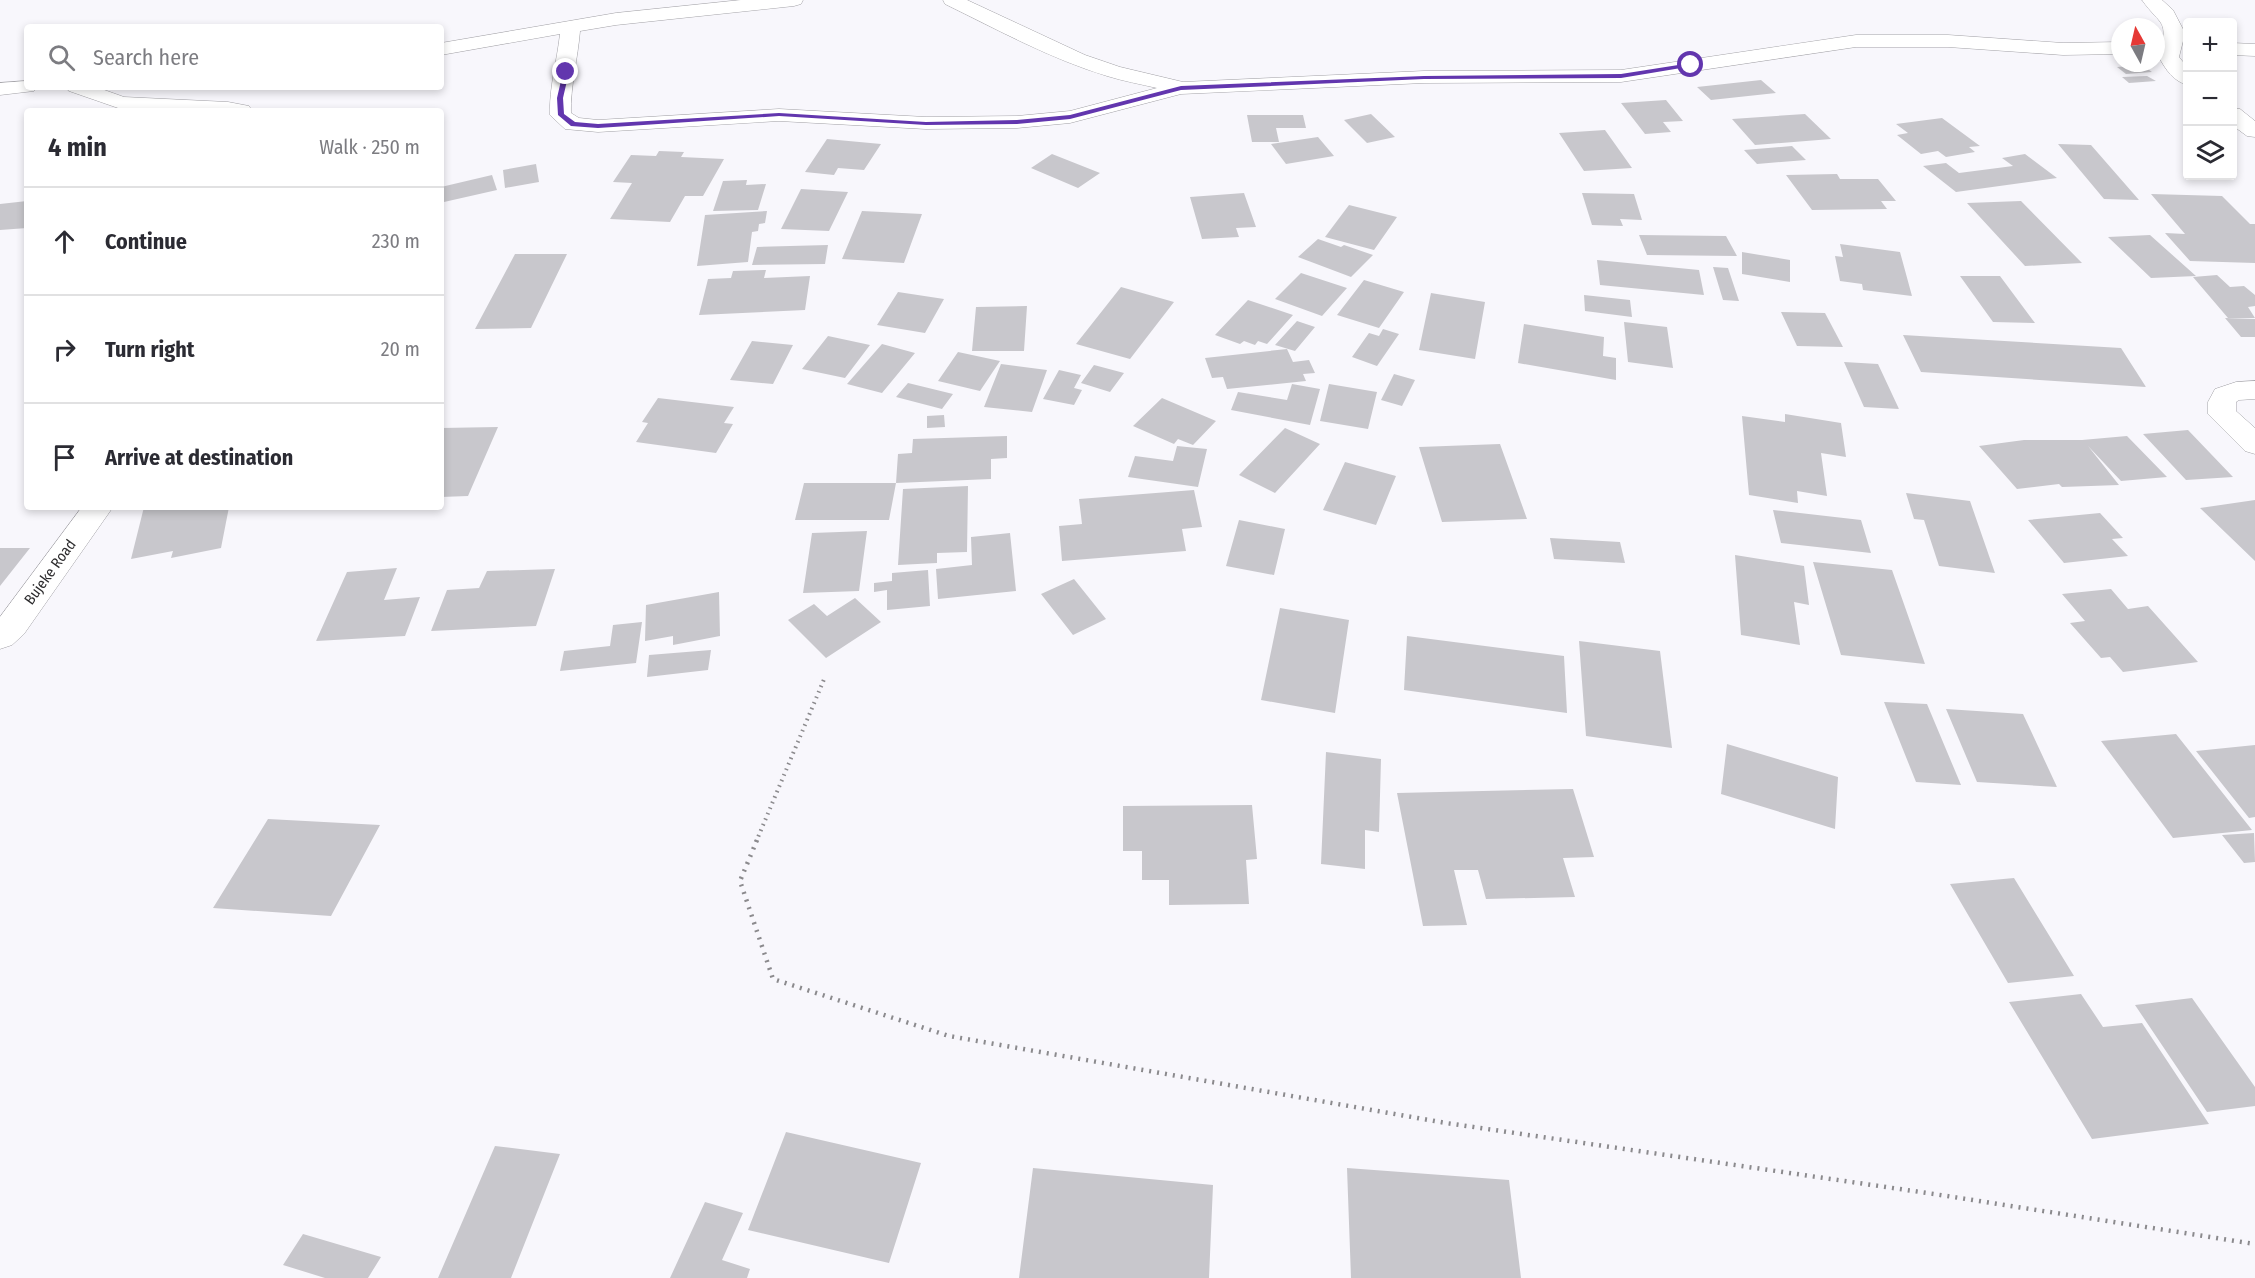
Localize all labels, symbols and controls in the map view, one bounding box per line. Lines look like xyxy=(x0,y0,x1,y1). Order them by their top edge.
north arrow xyxy=(2111,18,2165,72)
map controls xyxy=(2183,18,2237,180)
button: + xyxy=(2183,18,2237,72)
search box xyxy=(24,24,444,90)
icon: search xyxy=(45,41,78,74)
text: Search here xyxy=(93,44,199,71)
route start xyxy=(1677,51,1703,77)
route end xyxy=(552,58,578,84)
button: − xyxy=(2183,72,2237,126)
button: layers xyxy=(2183,126,2237,180)
text: 4 min xyxy=(48,132,107,163)
text: Walk · 250 m xyxy=(319,135,420,159)
icon: ahead xyxy=(48,225,81,258)
text: Continue xyxy=(105,228,187,255)
text: 230 m xyxy=(372,229,420,253)
icon: right xyxy=(48,333,81,366)
text: Turn right xyxy=(105,336,194,363)
text: 20 m xyxy=(381,337,420,361)
icon: arrive xyxy=(48,441,81,474)
text: Arrive at destination xyxy=(105,444,293,471)
street label: Bujeke Road xyxy=(20,536,80,608)

